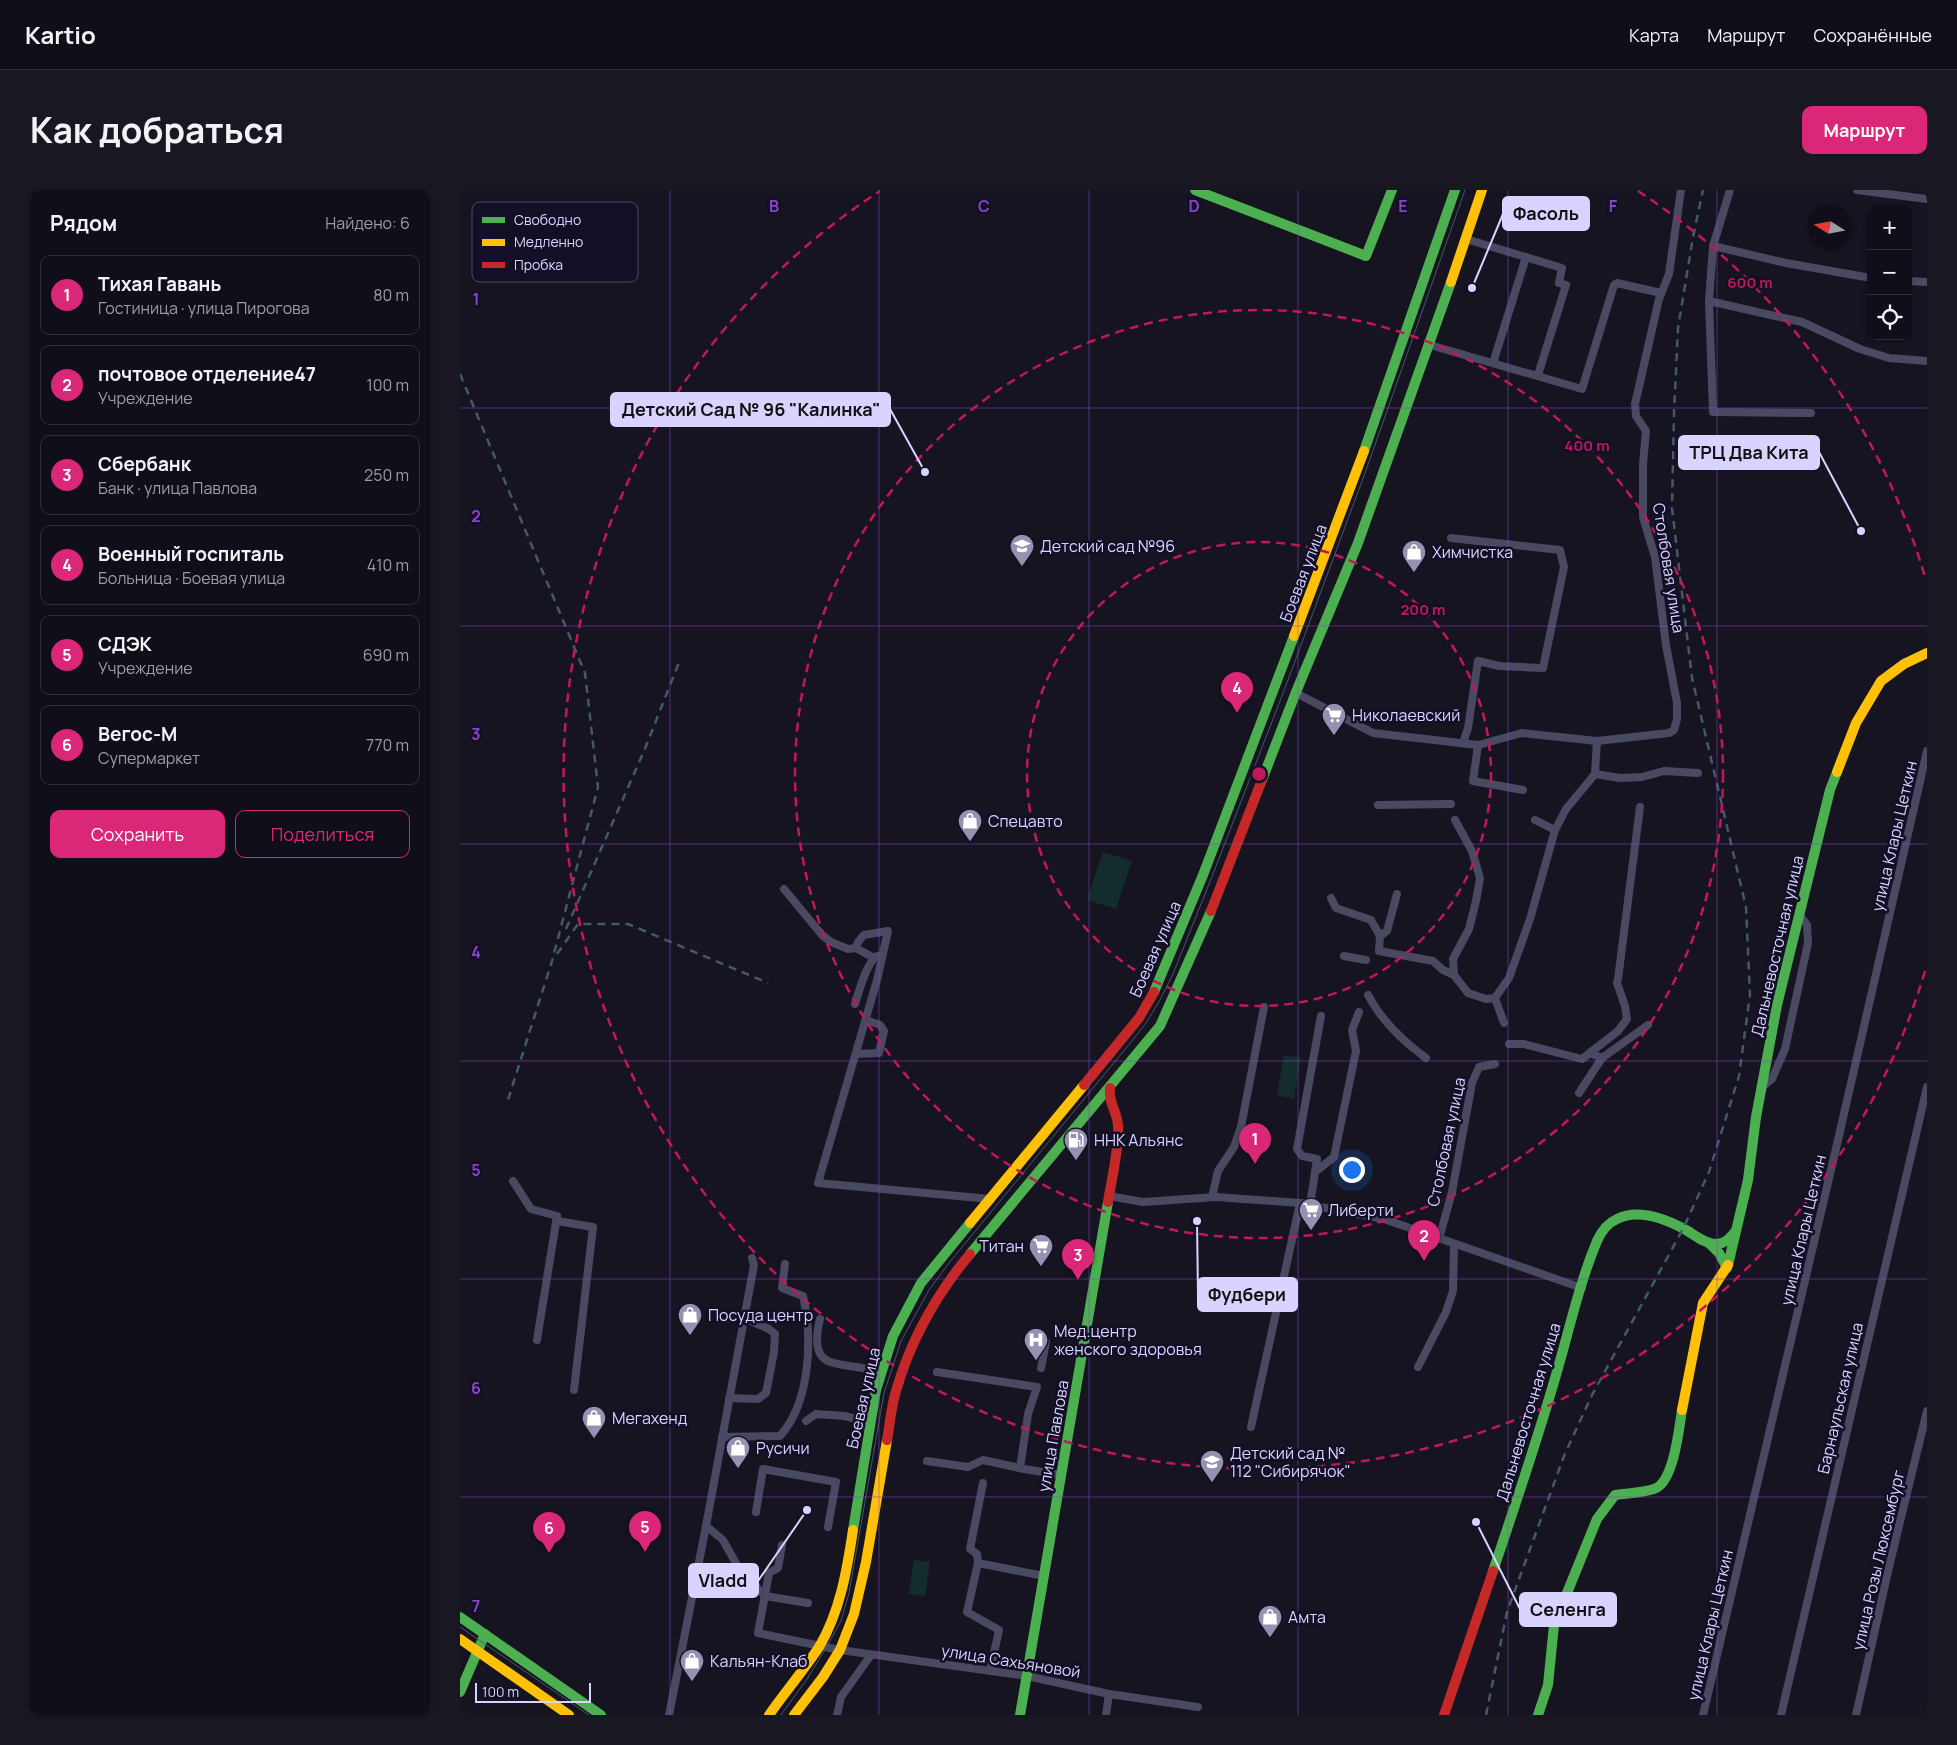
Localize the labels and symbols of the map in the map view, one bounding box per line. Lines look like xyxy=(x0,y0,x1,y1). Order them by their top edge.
text: B xyxy=(769,195,779,217)
text: C xyxy=(978,195,990,217)
text: D xyxy=(1188,195,1200,217)
text: E xyxy=(1398,195,1408,217)
text: F xyxy=(1609,195,1618,217)
callout: Фасоль xyxy=(1503,197,1589,230)
text: Фасоль xyxy=(1513,201,1579,225)
legend xyxy=(472,202,638,282)
north arrow xyxy=(1807,205,1852,250)
text: Свободно xyxy=(514,210,581,229)
text: Медленно xyxy=(514,232,583,251)
text: Пробка xyxy=(514,255,563,274)
text: 600 m xyxy=(1727,272,1773,293)
text: 1 xyxy=(472,288,480,310)
callout: Детский Сад № 96 "Калинка" xyxy=(611,393,890,426)
text: Детский Сад № 96 "Калинка" xyxy=(621,397,881,421)
text: 400 m xyxy=(1564,435,1610,456)
callout: ТРЦ Два Кита xyxy=(1679,436,1819,469)
text: ТРЦ Два Кита xyxy=(1689,440,1809,464)
street label: Столбовая улица xyxy=(1648,501,1690,635)
text: 2 xyxy=(471,505,481,527)
street label: Боевая улица xyxy=(1274,521,1332,625)
school or university icon: Детский сад №96 xyxy=(1009,533,1035,567)
place label: Детский сад №96 xyxy=(1040,535,1175,557)
shop icon: Химчистка xyxy=(1401,539,1427,573)
place label: Химчистка xyxy=(1432,541,1513,563)
text: 200 m xyxy=(1400,599,1446,620)
pin: 4 xyxy=(1221,672,1253,713)
supermarket icon: Николаевский xyxy=(1321,702,1347,736)
place label: Николаевский xyxy=(1352,704,1460,726)
text: 3 xyxy=(471,723,481,745)
street label: улица Клары Цеткин xyxy=(1866,758,1922,914)
centre of rings xyxy=(1250,765,1268,783)
shop icon: Спецавто xyxy=(957,808,983,842)
place label: Спецавто xyxy=(988,810,1063,832)
street label: Дальневосточная улица xyxy=(1745,853,1809,1039)
street label: Боевая улица xyxy=(1124,897,1186,1001)
text: 4 xyxy=(471,941,481,963)
street label: Столбовая улица xyxy=(1422,1075,1470,1209)
pin: 1 xyxy=(1239,1123,1271,1164)
fuel station icon: ННК Альянс xyxy=(1063,1127,1089,1161)
place label: ННК Альянс xyxy=(1094,1129,1183,1151)
street label: улица Клары Цеткин xyxy=(1775,1152,1831,1308)
your location xyxy=(1339,1157,1365,1183)
text: 5 xyxy=(471,1159,481,1181)
supermarket icon: Либерти xyxy=(1298,1197,1324,1231)
place label: Либерти xyxy=(1328,1199,1394,1221)
pin: 2 xyxy=(1408,1220,1440,1261)
supermarket icon: Титан xyxy=(1028,1233,1054,1267)
place label: Титан xyxy=(979,1235,1024,1257)
pin: 3 xyxy=(1062,1239,1094,1280)
callout: Фудбери xyxy=(1198,1278,1297,1311)
text: Фудбери xyxy=(1208,1282,1286,1306)
shop icon: Посуда центр xyxy=(677,1302,703,1336)
place label: Посуда центр xyxy=(708,1304,813,1326)
place label: Мед.центр женского здоровья xyxy=(1054,1320,1202,1360)
street label: Дальневосточная улица xyxy=(1490,1320,1566,1504)
street label: Барнаульская улица xyxy=(1812,1320,1868,1476)
hospital icon: Мед.центр женского здоровья xyxy=(1023,1327,1049,1361)
street label: Боевая улица xyxy=(841,1345,885,1451)
text: 6 xyxy=(471,1377,481,1399)
street label: улица Павлова xyxy=(1032,1378,1074,1494)
shop icon: Мегахенд xyxy=(581,1405,607,1439)
place label: Мегахенд xyxy=(612,1407,688,1429)
shop icon: Русичи xyxy=(725,1435,751,1469)
place label: Русичи xyxy=(756,1437,810,1459)
place label: Детский сад № 112 "Сибирячок" xyxy=(1230,1442,1351,1482)
school or university icon: Детский сад № 112 "Сибирячок" xyxy=(1199,1449,1225,1483)
street label: улица Розы Люксембург xyxy=(1847,1467,1910,1652)
pin: 5 xyxy=(629,1511,661,1552)
pin: 6 xyxy=(533,1512,565,1553)
street label: улица Клары Цеткин xyxy=(1682,1547,1738,1703)
callout: Vladd xyxy=(689,1564,758,1597)
text: Vladd xyxy=(699,1568,747,1592)
callout: Селенга xyxy=(1520,1593,1616,1626)
text: 7 xyxy=(472,1595,480,1617)
text: Селенга xyxy=(1530,1597,1606,1621)
shop icon: Амта xyxy=(1257,1604,1283,1638)
place label: Амта xyxy=(1288,1606,1326,1628)
street label: улица Сахьяновой xyxy=(940,1639,1082,1683)
shop icon: Кальян-Клаб xyxy=(679,1648,705,1682)
place label: Кальян-Клаб xyxy=(710,1650,807,1672)
scale bar xyxy=(475,1680,591,1703)

